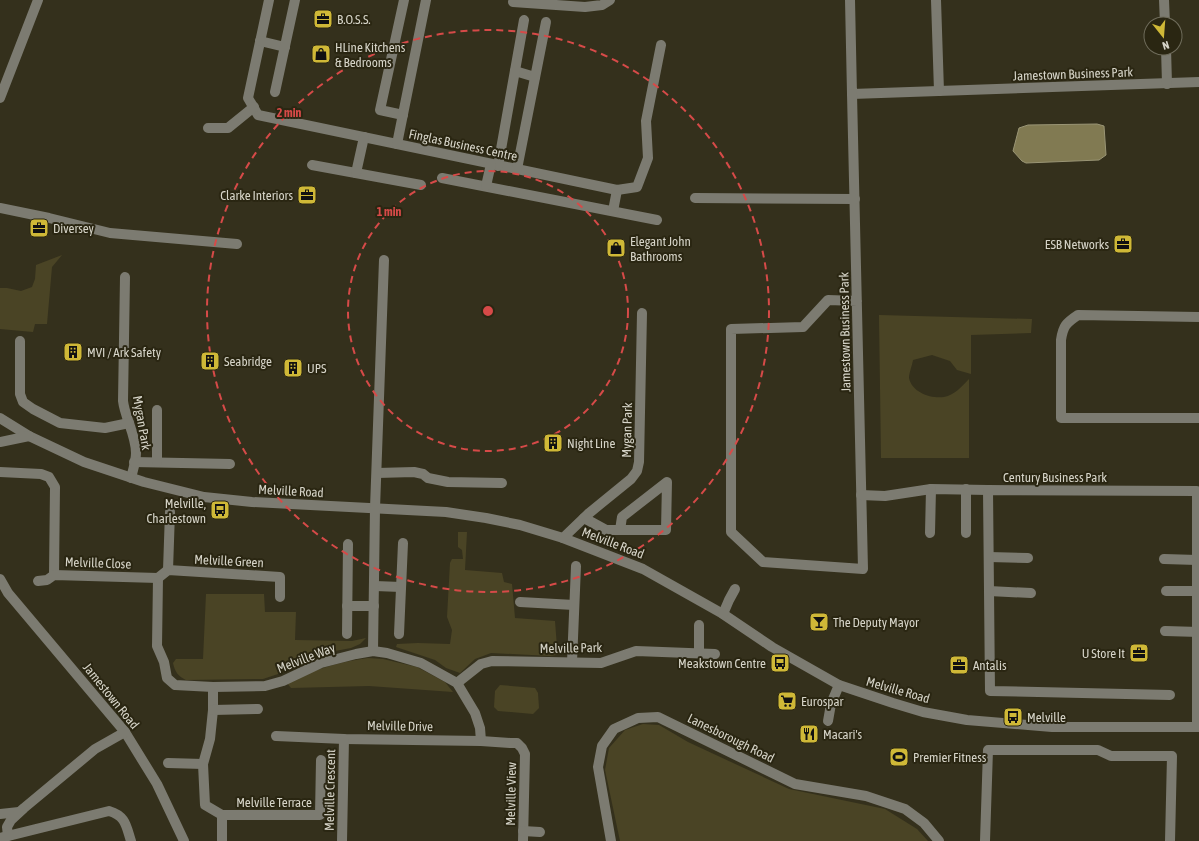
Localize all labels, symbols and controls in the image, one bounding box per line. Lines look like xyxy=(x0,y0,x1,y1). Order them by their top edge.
office icon: B.O.S.S. xyxy=(312,8,334,30)
place label: B.O.S.S. xyxy=(337,12,371,27)
north arrow xyxy=(1143,16,1183,56)
text: N xyxy=(1161,39,1171,52)
place label: HLine Kitchens & Bedrooms xyxy=(335,40,406,70)
shop icon: HLine Kitchens & Bedrooms xyxy=(310,43,332,65)
street label: Jamestown Business Park xyxy=(1013,64,1134,84)
text: 2 min xyxy=(277,106,301,120)
street label: Finglas Business Centre xyxy=(407,126,519,164)
office icon: Clarke Interiors xyxy=(296,184,318,206)
place label: Clarke Interiors xyxy=(220,188,293,203)
text: 1 min xyxy=(377,205,401,219)
office icon: Diversey xyxy=(28,217,50,239)
place label: Diversey xyxy=(53,221,95,236)
office icon: ESB Networks xyxy=(1112,233,1134,255)
place label: Elegant John Bathrooms xyxy=(630,234,691,264)
shop icon: Elegant John Bathrooms xyxy=(605,237,627,259)
place label: ESB Networks xyxy=(1045,237,1109,252)
street label: Jamestown Business Park xyxy=(836,271,854,392)
centre of rings xyxy=(481,304,495,318)
building icon: MVI / Ark Safety xyxy=(62,341,84,363)
place label: MVI / Ark Safety xyxy=(87,345,162,360)
building icon: Seabridge xyxy=(199,350,221,372)
place label: Seabridge xyxy=(224,354,272,369)
building icon: UPS xyxy=(282,357,304,379)
place label: UPS xyxy=(307,361,327,376)
street label: Mygan Park xyxy=(130,394,154,452)
street label: Mygan Park xyxy=(619,402,635,458)
building icon: Night Line xyxy=(542,432,564,454)
place label: Night Line xyxy=(567,436,615,451)
street label: Century Business Park xyxy=(1003,470,1107,485)
street label: Melville Road xyxy=(258,482,324,500)
place label: Melville, Charlestown xyxy=(146,496,206,526)
bus stop icon: Melville, Charlestown xyxy=(209,499,231,521)
street label: Melville Road xyxy=(580,524,646,562)
street label: Melville Green xyxy=(194,552,264,570)
street label: Melville Close xyxy=(65,554,132,572)
bar icon: The Deputy Mayor xyxy=(808,611,830,633)
place label: The Deputy Mayor xyxy=(833,615,919,630)
street label: Melville Way xyxy=(275,640,338,676)
street label: Melville Park xyxy=(540,640,603,656)
office icon: U Store It xyxy=(1128,642,1150,664)
place label: U Store It xyxy=(1082,646,1125,661)
bus stop icon: Meakstown Centre xyxy=(769,652,791,674)
office icon: Antalis xyxy=(948,654,970,676)
place label: Meakstown Centre xyxy=(678,656,766,671)
place label: Antalis xyxy=(973,658,1007,673)
street label: Jamestown Road xyxy=(80,660,142,732)
street label: Melville Road xyxy=(864,674,932,706)
supermarket icon: Eurospar xyxy=(776,690,798,712)
place label: Eurospar xyxy=(801,694,844,709)
bus stop icon: Melville xyxy=(1002,706,1024,728)
street label: Lanesborough Road xyxy=(685,710,777,766)
place label: Melville xyxy=(1027,710,1066,725)
street label: Melville Drive xyxy=(367,718,433,734)
restaurant icon: Macari's xyxy=(798,723,820,745)
place label: Macari's xyxy=(823,727,863,742)
sports icon: Premier Fitness xyxy=(888,746,910,768)
street label: Melville Crescent xyxy=(322,749,338,831)
place label: Premier Fitness xyxy=(913,750,987,765)
street label: Melville View xyxy=(503,762,519,826)
street label: Melville Terrace xyxy=(236,795,312,810)

